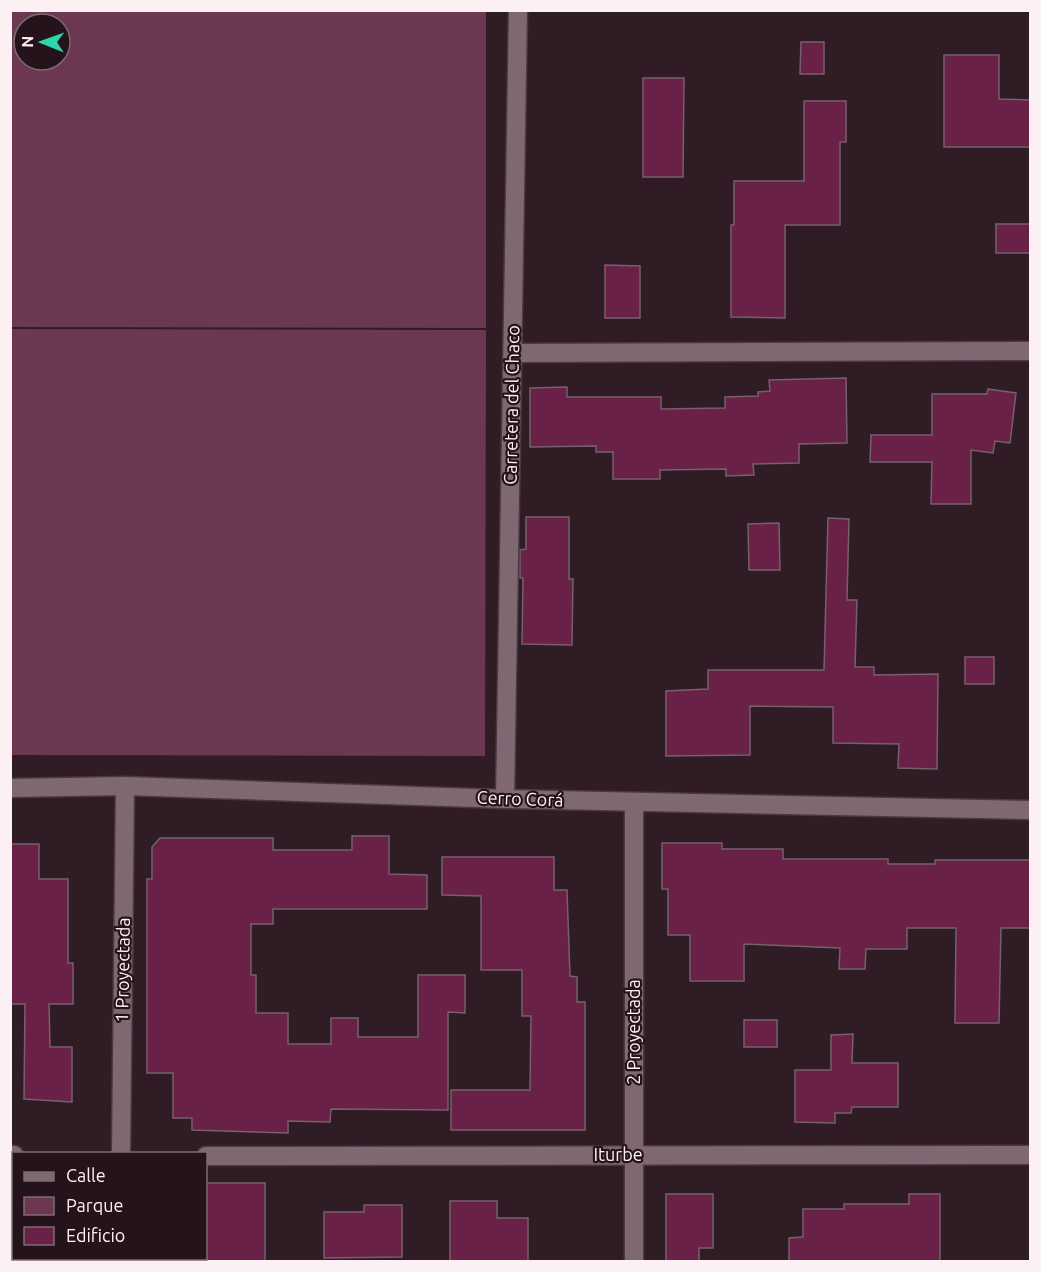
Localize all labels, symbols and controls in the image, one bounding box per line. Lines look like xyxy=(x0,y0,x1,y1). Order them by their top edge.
north arrow xyxy=(12,12,72,72)
text: N xyxy=(18,36,36,48)
street label: Carretera del Chaco xyxy=(500,325,522,485)
street label: Cerro Corá xyxy=(476,786,564,810)
street label: 1 Proyectada xyxy=(111,917,133,1023)
street label: 2 Proyectada xyxy=(623,979,643,1085)
street label: Iturbe xyxy=(593,1144,643,1164)
legend xyxy=(12,1152,207,1260)
text: Calle xyxy=(66,1165,106,1185)
text: Parque xyxy=(66,1195,123,1215)
text: Edificio xyxy=(66,1225,125,1245)

